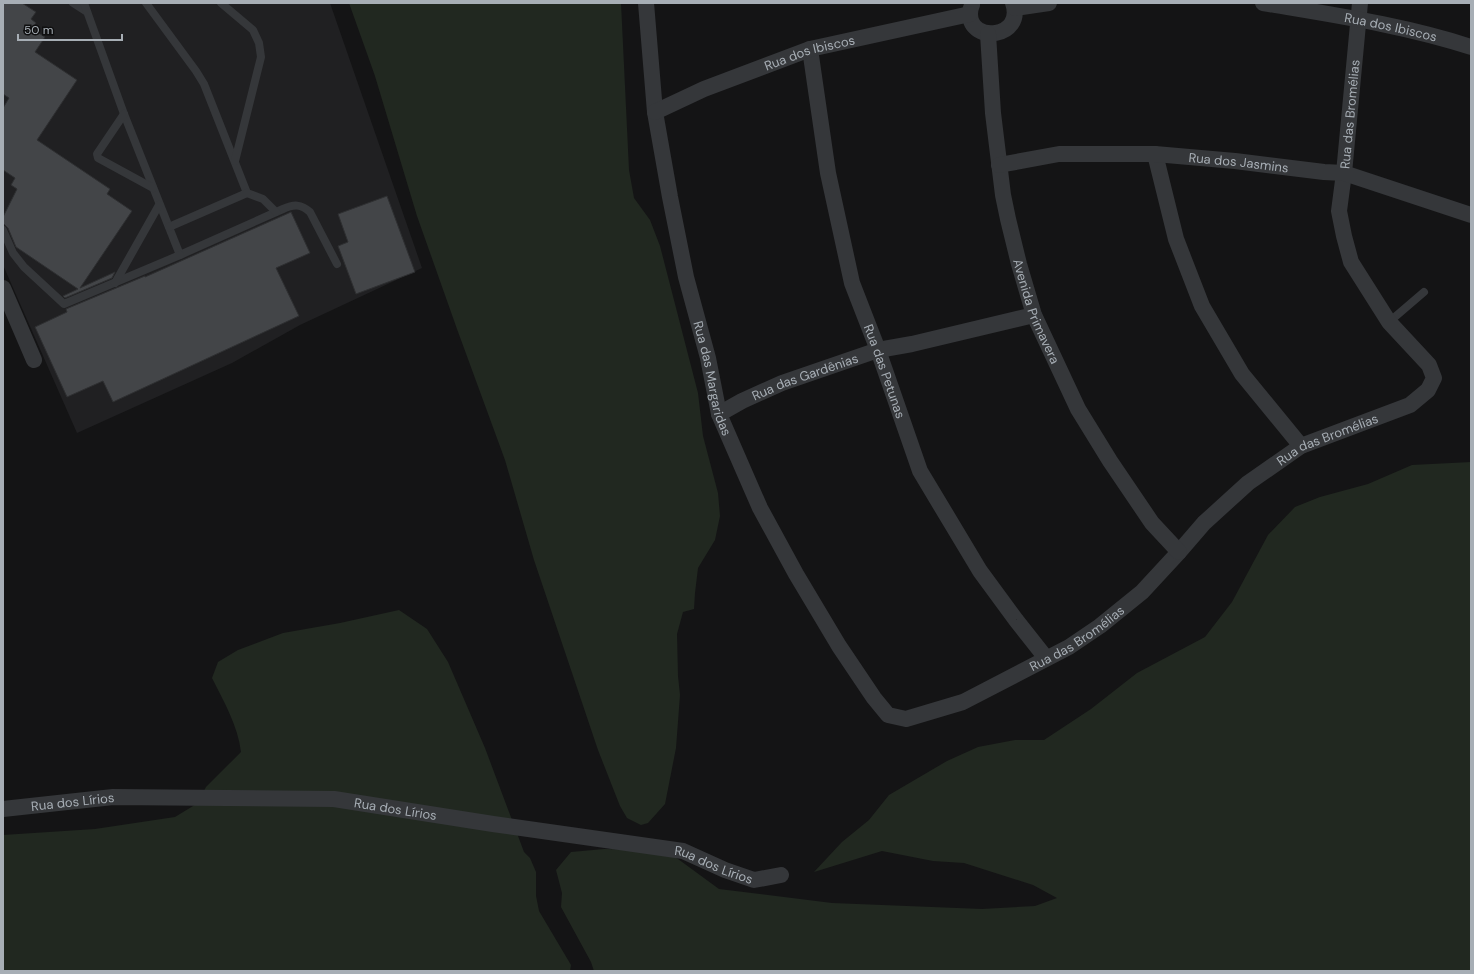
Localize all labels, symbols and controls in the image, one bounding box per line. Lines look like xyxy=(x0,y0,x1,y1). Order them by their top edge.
street label: Rua dos Ibiscos xyxy=(1343,9,1439,46)
scale bar xyxy=(18,16,122,42)
text: 50 m xyxy=(24,22,53,38)
street label: Rua dos Ibiscos xyxy=(762,31,857,75)
street label: Rua das Bromélias xyxy=(1336,59,1364,170)
street label: Rua dos Jasmins xyxy=(1188,149,1289,177)
street label: Avenida Primavera xyxy=(1009,257,1064,367)
street label: Rua das Margaridas xyxy=(689,319,735,438)
street label: Rua das Petunas xyxy=(860,322,909,421)
street label: Rua das Gardênias xyxy=(749,349,860,405)
street label: Rua das Bromélias xyxy=(1273,410,1381,469)
street label: Rua das Bromélias xyxy=(1026,602,1128,675)
street label: Rua dos Lírios xyxy=(30,789,115,815)
street label: Rua dos Lírios xyxy=(353,794,438,824)
street label: Rua dos Lírios xyxy=(674,842,755,888)

